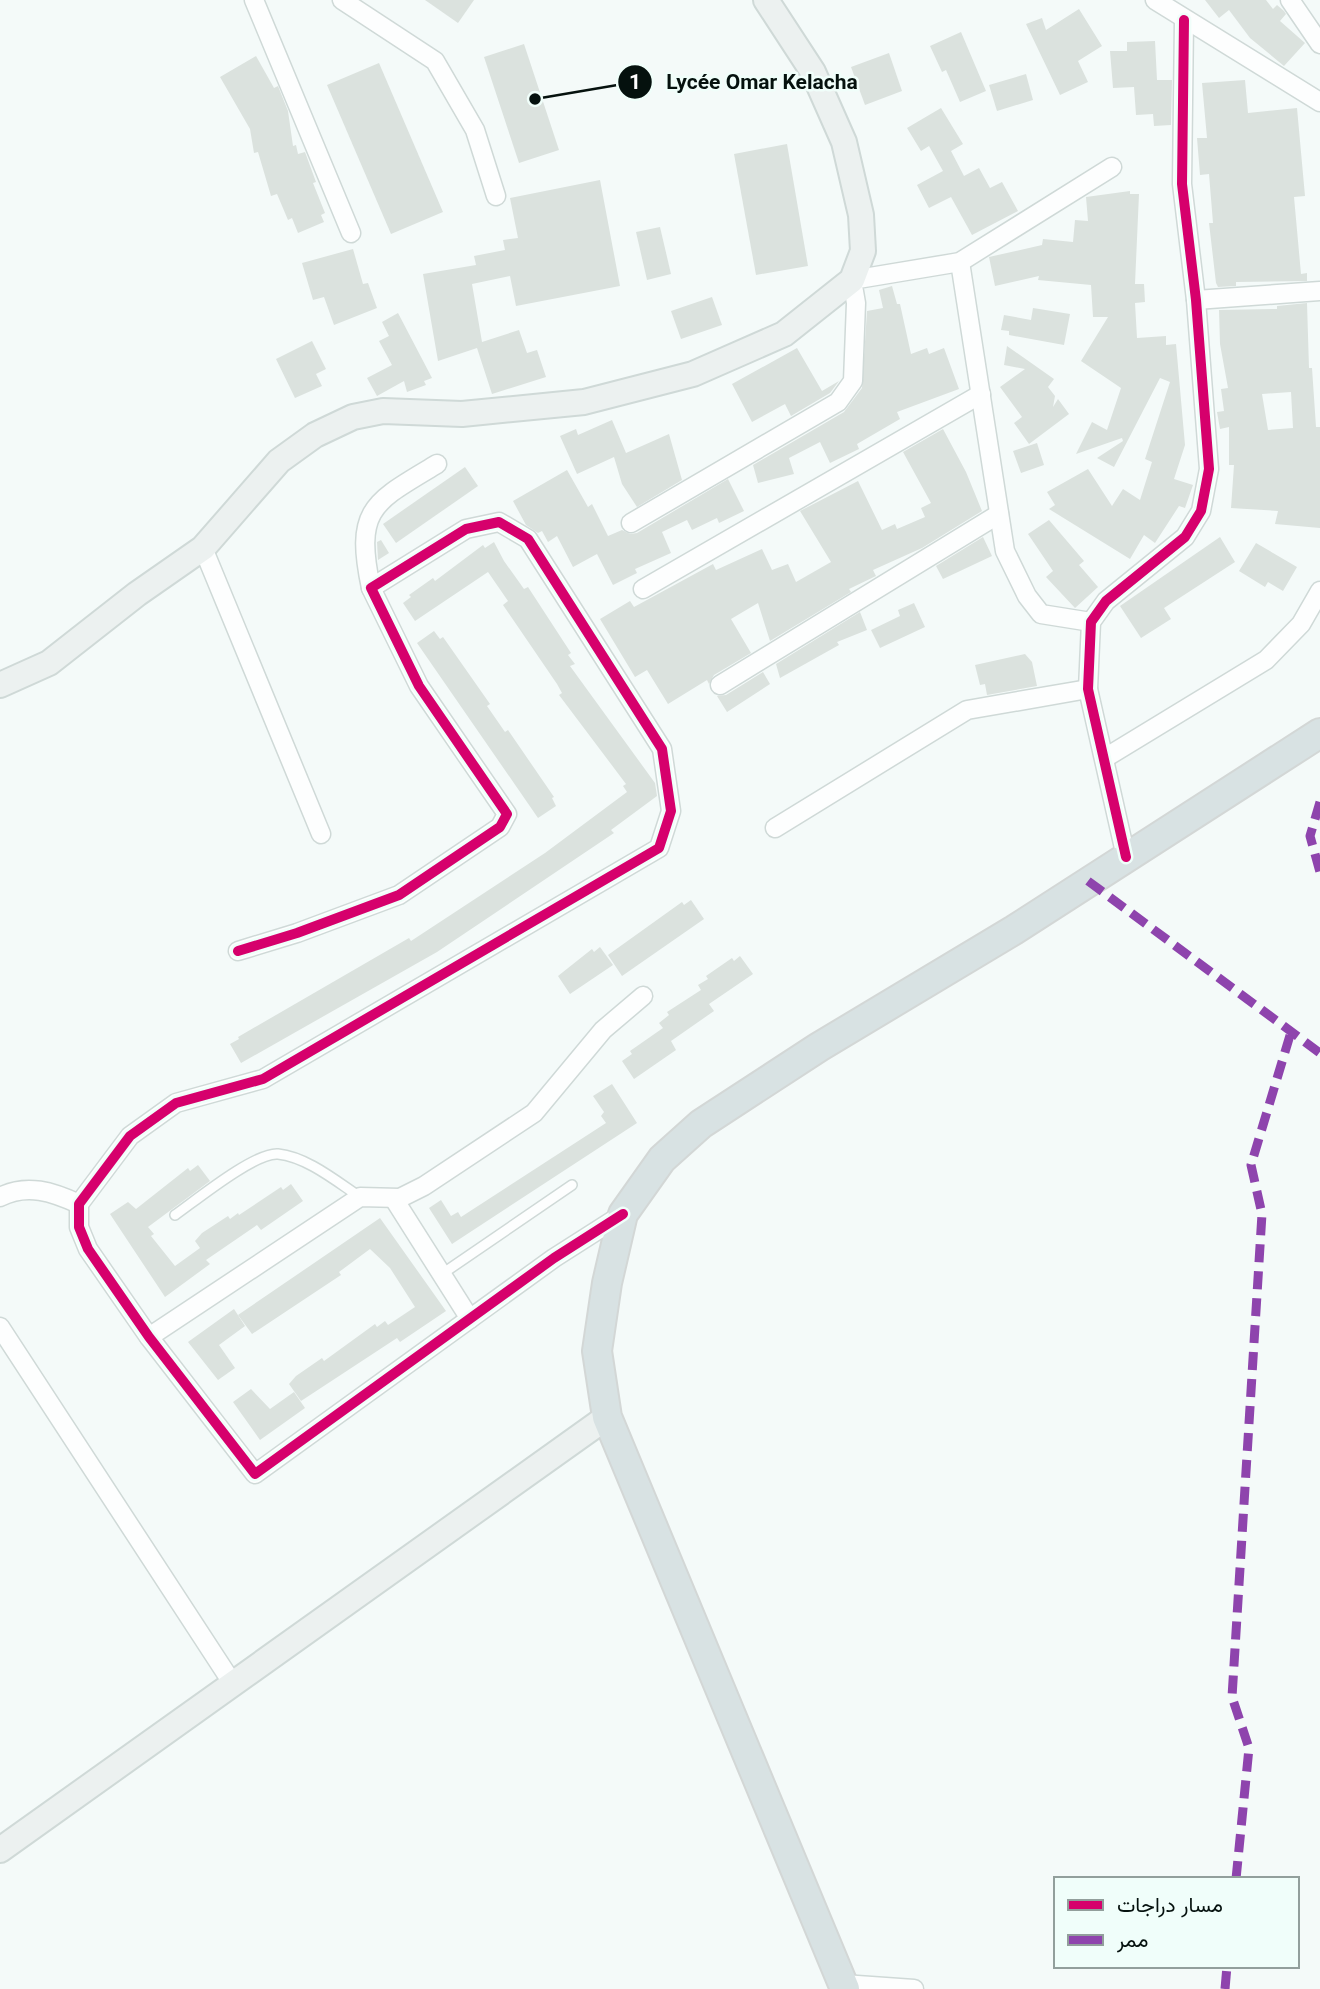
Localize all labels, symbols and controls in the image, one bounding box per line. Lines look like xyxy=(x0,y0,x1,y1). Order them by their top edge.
callout: Lycée Omar Kelacha xyxy=(617,61,872,103)
text: 1 xyxy=(629,67,641,100)
text: Lycée Omar Kelacha xyxy=(666,67,858,100)
legend xyxy=(1054,1877,1299,1968)
text: مسار دراجات xyxy=(1117,1890,1223,1923)
text: ممر xyxy=(1116,1925,1148,1958)

